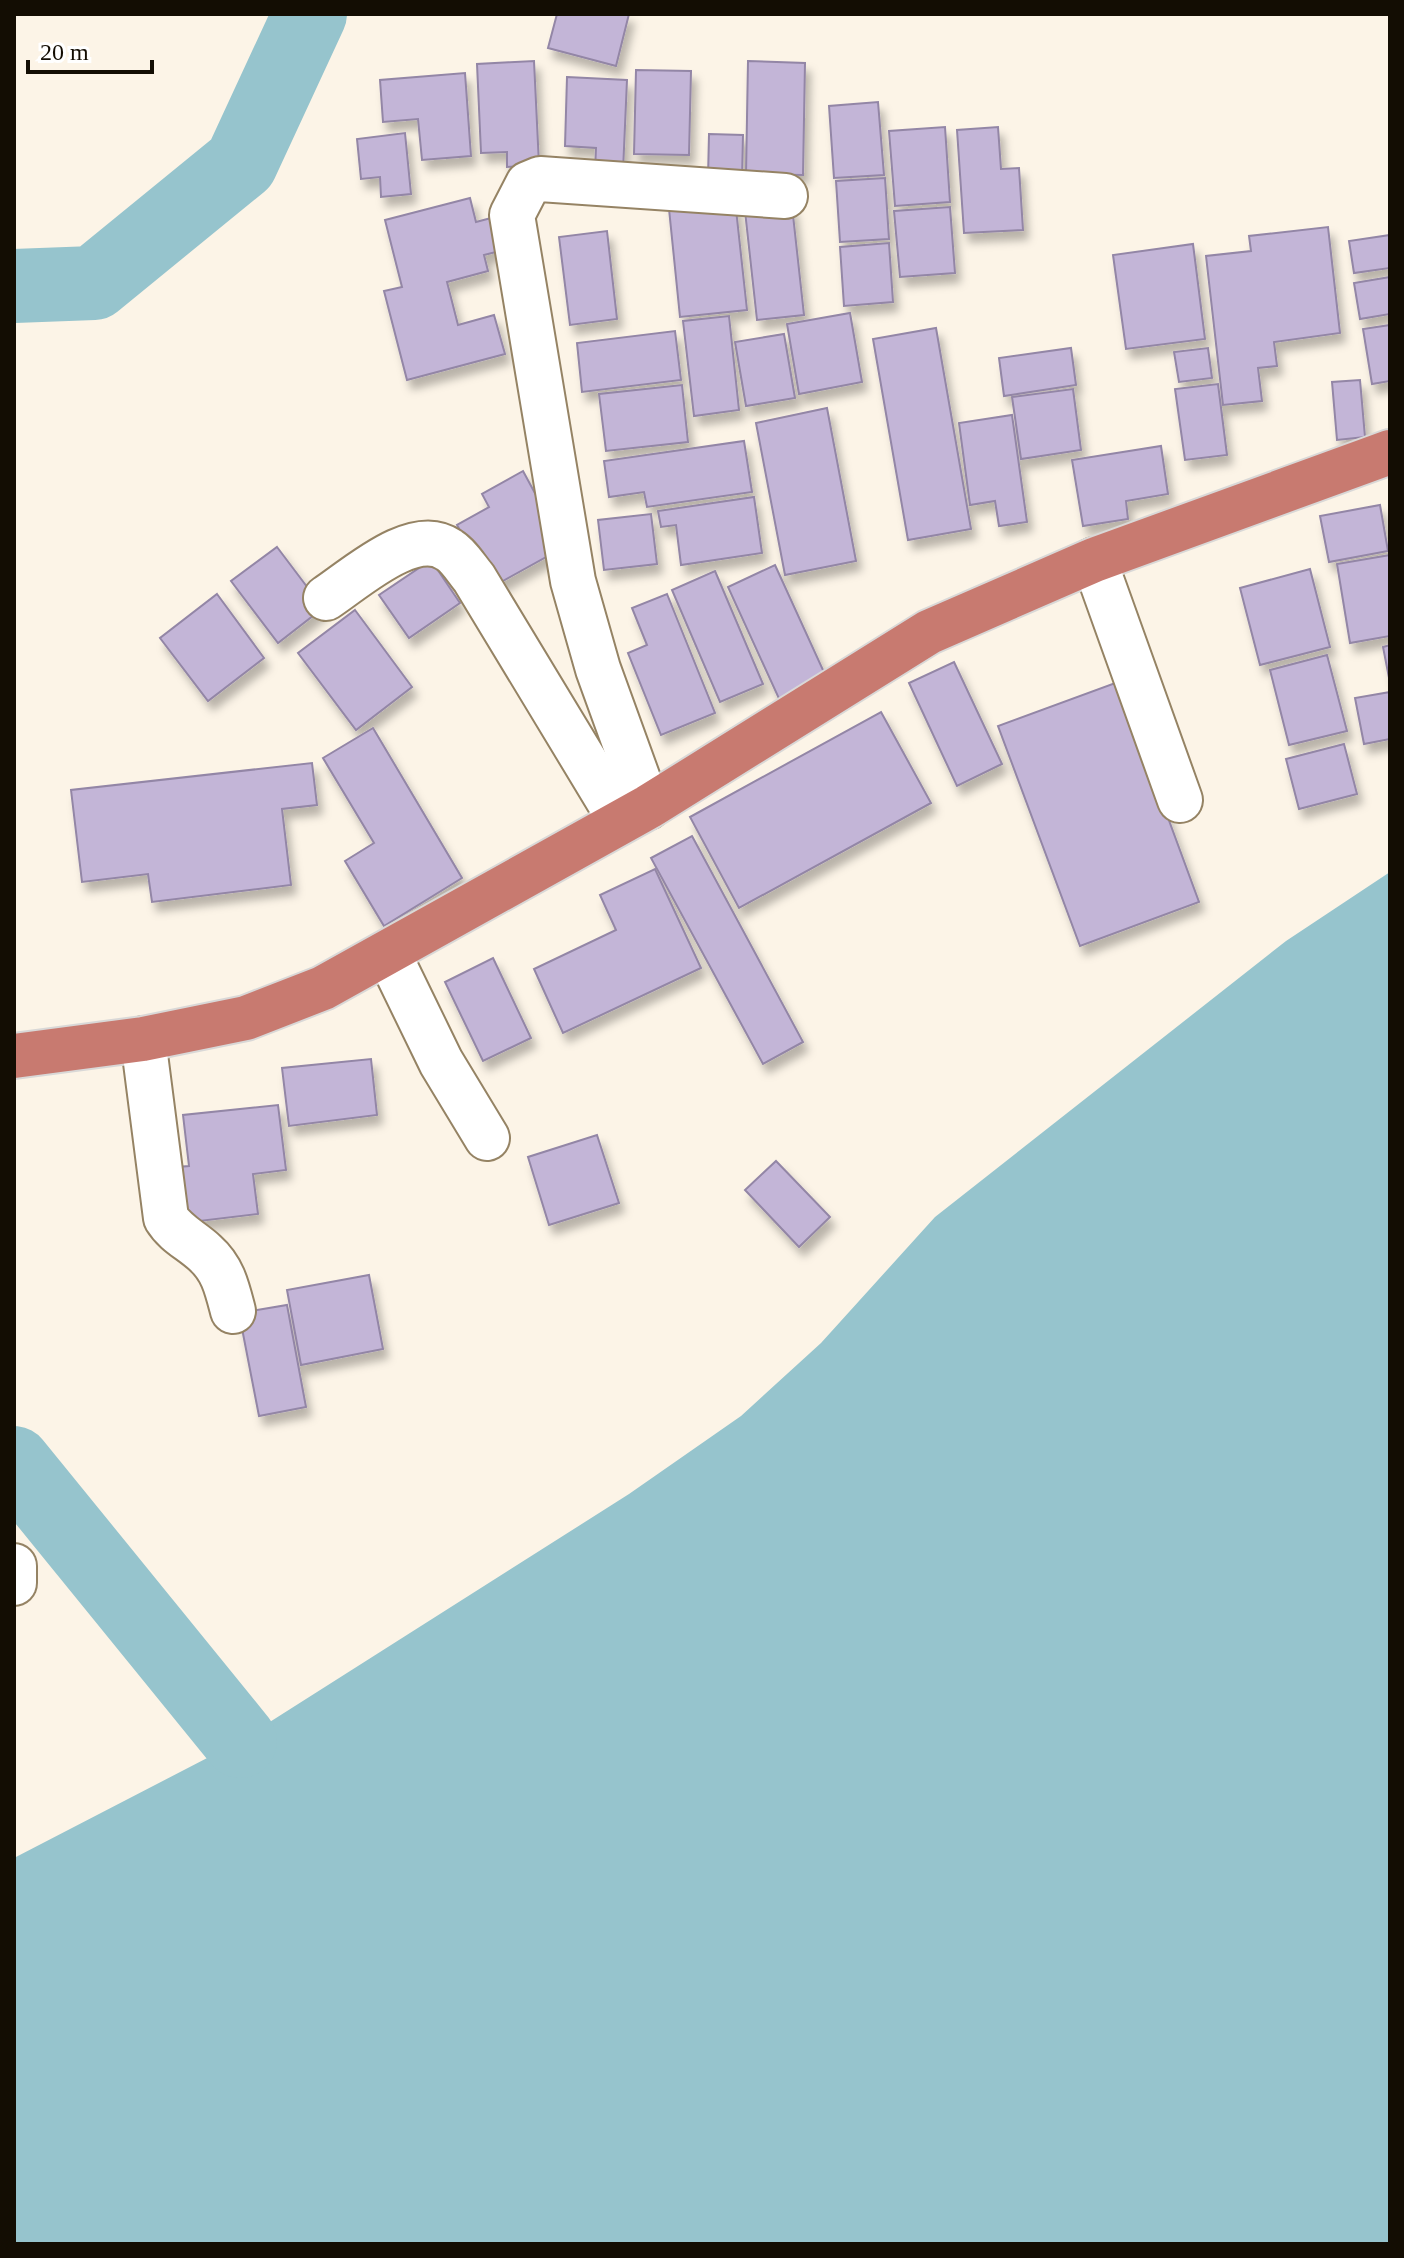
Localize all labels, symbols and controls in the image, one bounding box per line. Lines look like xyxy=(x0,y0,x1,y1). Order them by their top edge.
scale bar xyxy=(28,24,152,74)
text: 20 m xyxy=(40,39,89,65)

